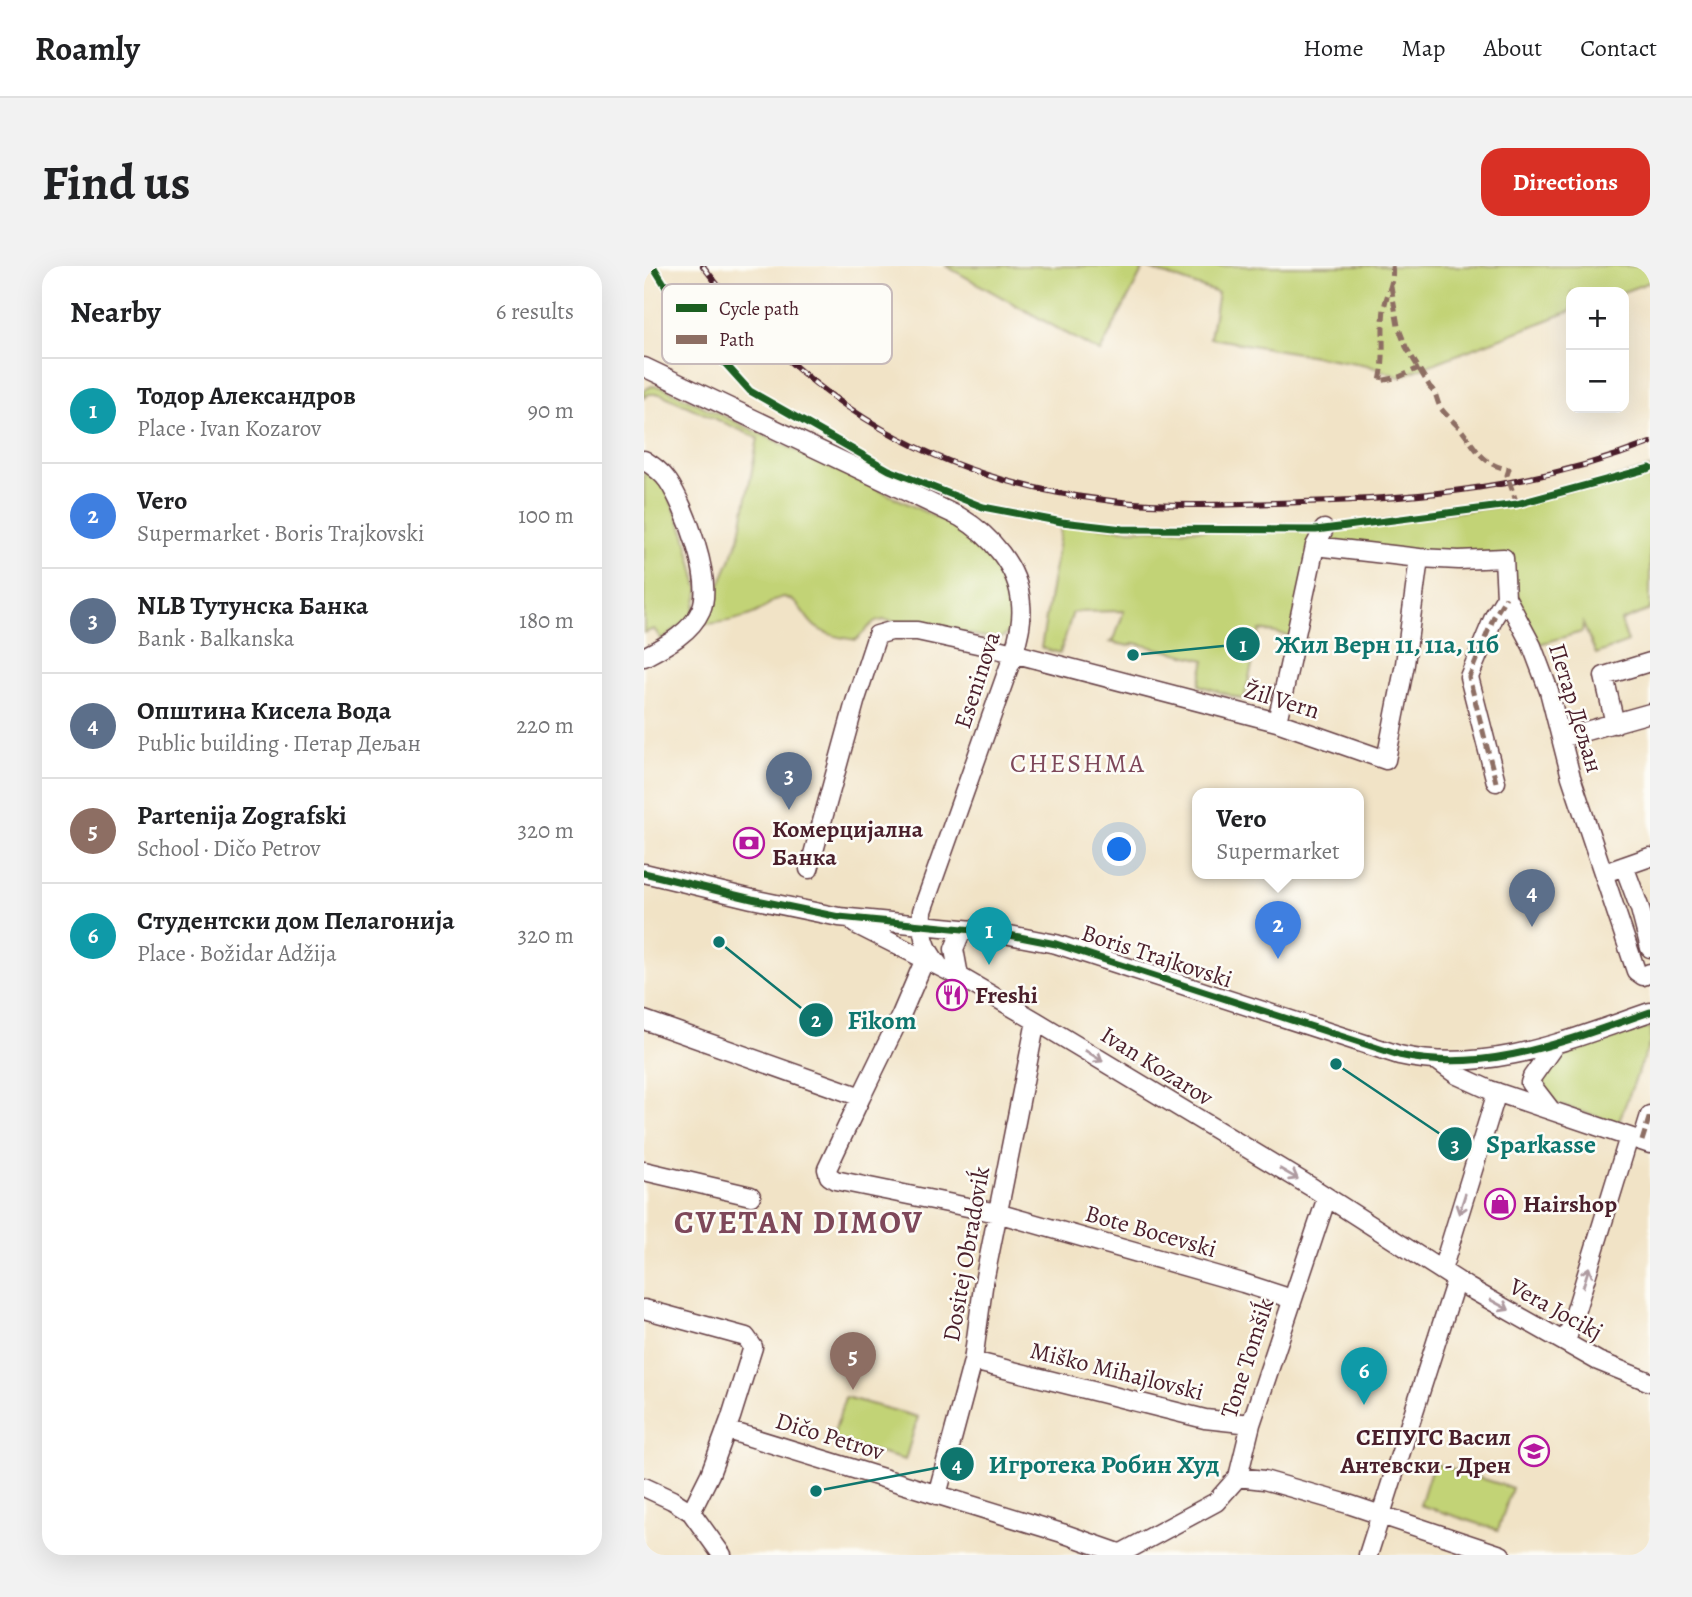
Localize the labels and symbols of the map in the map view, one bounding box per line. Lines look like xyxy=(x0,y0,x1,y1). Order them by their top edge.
legend xyxy=(662,284,892,364)
text: Cycle path xyxy=(719,296,799,322)
text: Path xyxy=(719,327,754,353)
callout: Жил Верн 11, 11а, 11б xyxy=(1225,621,1513,668)
street label: Eseninova xyxy=(946,626,1008,733)
text: Жил Верн 11, 11а, 11б xyxy=(1275,627,1499,662)
text: 1 xyxy=(1239,631,1247,659)
street label: Петар Дељан xyxy=(1541,640,1611,776)
street label: Žil Vern xyxy=(1241,673,1323,727)
district label: CHESHMA xyxy=(1010,746,1146,781)
pin: 3 xyxy=(766,752,812,810)
place label: Комерцијална Банка xyxy=(772,813,924,873)
bank icon: Комерцијална Банка xyxy=(732,826,766,860)
your location xyxy=(1102,832,1136,866)
pin: 4 xyxy=(1509,869,1555,927)
pin: 2 xyxy=(1255,901,1301,959)
pin: 1 xyxy=(966,907,1012,965)
street label: Boris Trajkovski xyxy=(1077,917,1237,995)
restaurant icon: Freshi xyxy=(935,978,969,1012)
place label: Freshi xyxy=(975,979,1038,1011)
callout: Fikom xyxy=(799,996,931,1043)
text: Fikom xyxy=(847,1003,917,1038)
text: 2 xyxy=(811,1006,821,1034)
street label: Ivan Kozarov xyxy=(1095,1019,1220,1113)
one-way arrow xyxy=(1084,1050,1104,1064)
callout: Sparkasse xyxy=(1438,1121,1610,1168)
text: Sparkasse xyxy=(1486,1127,1596,1162)
text: 3 xyxy=(1450,1131,1460,1159)
street label: Dositej Obradoviḱ xyxy=(935,1164,997,1344)
one-way arrow xyxy=(1278,1167,1298,1181)
shop icon: Hairshop xyxy=(1483,1187,1517,1221)
place label: Hairshop xyxy=(1523,1188,1617,1220)
one-way arrow xyxy=(1455,1192,1468,1214)
street label: Bote Bocevski xyxy=(1082,1197,1220,1265)
district label: CVETAN DIMOV xyxy=(674,1200,924,1244)
one-way arrow xyxy=(1581,1267,1593,1289)
street label: Vera Jocikj xyxy=(1503,1270,1608,1348)
street label: Tone Tomšiḱ xyxy=(1213,1294,1281,1422)
one-way arrow xyxy=(1489,1298,1509,1312)
pin: 5 xyxy=(830,1332,876,1390)
street label: Miško Mihajlovski xyxy=(1027,1334,1207,1408)
pin: 6 xyxy=(1341,1347,1387,1405)
street label: Dičo Petrov xyxy=(772,1404,889,1468)
place label: СЕПУГС Васил Антевски - Дрен xyxy=(1339,1421,1511,1481)
school or university icon: СЕПУГС Васил Антевски - Дрен xyxy=(1517,1434,1551,1468)
callout: Игротека Робин Худ xyxy=(940,1441,1234,1488)
text: Игротека Робин Худ xyxy=(989,1447,1219,1482)
text: 4 xyxy=(952,1451,962,1479)

